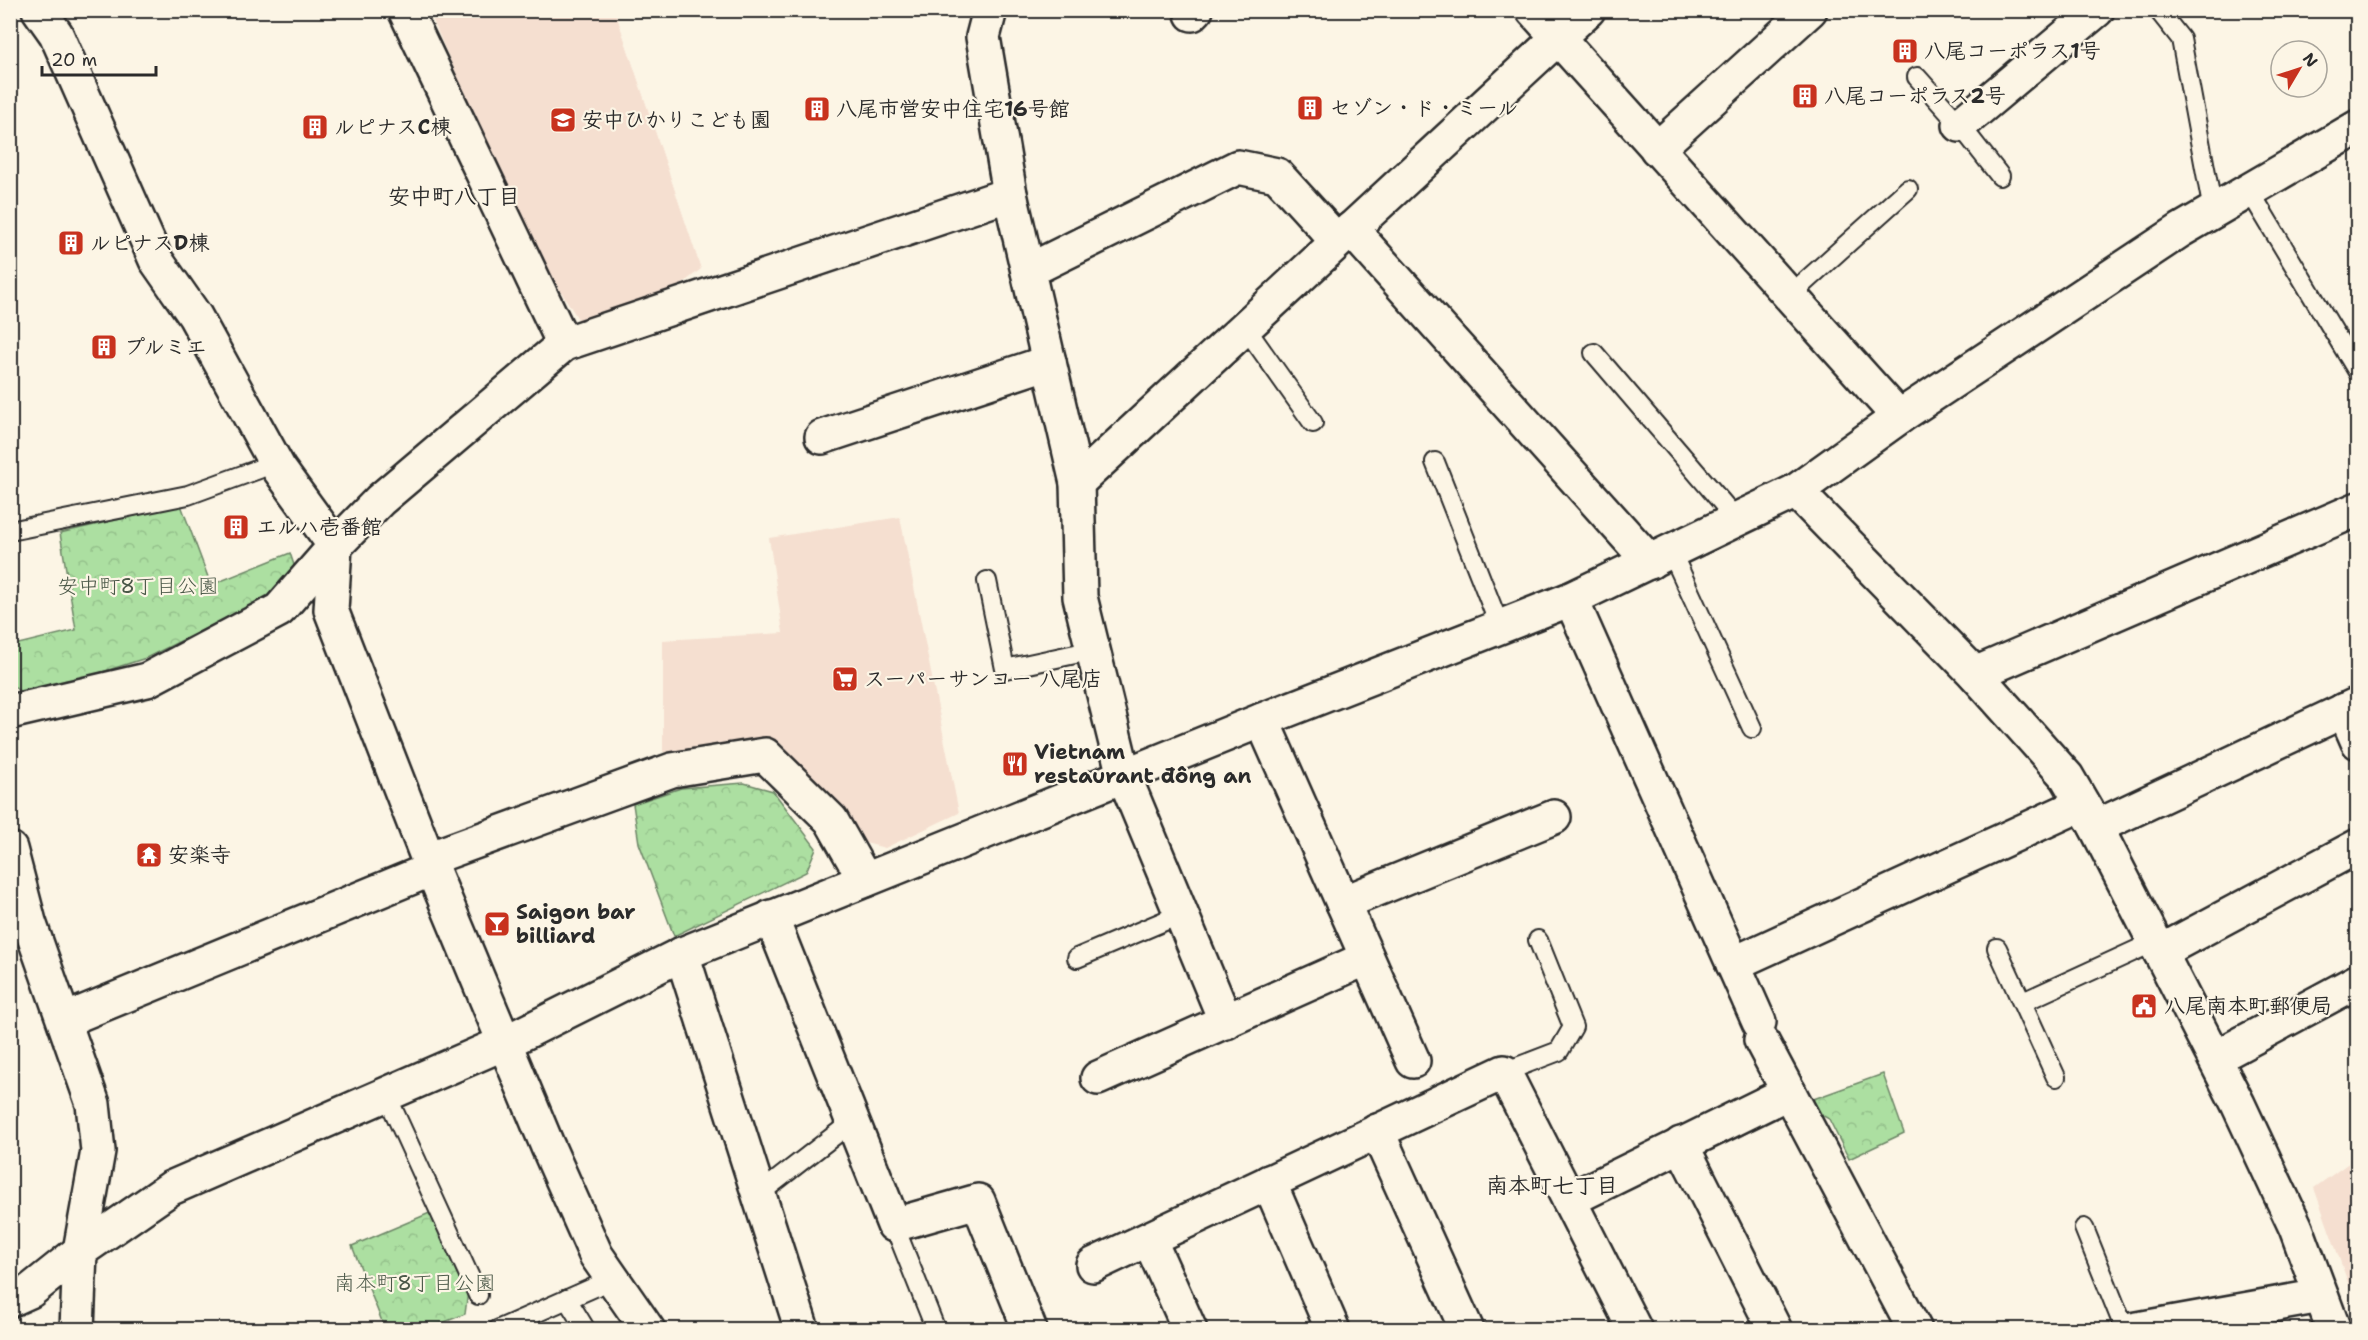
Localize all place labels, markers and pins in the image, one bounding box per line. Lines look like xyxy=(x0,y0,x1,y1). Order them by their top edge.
building icon: 八尾コーポラス1号 xyxy=(1890,36,1920,66)
place label: 八尾コーポラス1号 xyxy=(1924,37,2101,65)
building icon: 八尾コーポラス2号 xyxy=(1790,81,1820,111)
place label: 八尾コーポラス2号 xyxy=(1824,82,2006,110)
building icon: セゾン・ド・ミール xyxy=(1295,93,1325,123)
building icon: 八尾市営安中住宅16号館 xyxy=(802,94,832,124)
place label: セゾン・ド・ミール xyxy=(1330,94,1518,122)
place label: 八尾市営安中住宅16号館 xyxy=(836,95,1070,123)
school or university icon: 安中ひかりこども園 xyxy=(548,105,578,135)
place label: 安中ひかりこども園 xyxy=(582,106,771,134)
building icon: ルピナスC棟 xyxy=(300,112,330,142)
place label: ルピナスC棟 xyxy=(334,113,451,141)
building icon: ルピナスD棟 xyxy=(56,228,86,258)
place label: ルピナスD棟 xyxy=(90,229,209,257)
building icon: プルミエ xyxy=(89,332,119,362)
place label: プルミエ xyxy=(124,333,207,361)
building icon: エルハ壱番館 xyxy=(221,512,251,542)
place label: エルハ壱番館 xyxy=(256,513,382,541)
supermarket icon: スーパーサンコー 八尾店 xyxy=(830,664,860,694)
place label: スーパーサンコー 八尾店 xyxy=(864,665,1102,693)
place label: Vietnam restaurant đông an xyxy=(1034,738,1252,790)
restaurant icon: Vietnam restaurant đông an xyxy=(1000,749,1030,779)
temple icon: 安楽寺 xyxy=(134,840,164,870)
place label: 安楽寺 xyxy=(168,841,231,869)
place label: Saigon bar billiard xyxy=(516,898,636,950)
bar icon: Saigon bar billiard xyxy=(482,909,512,939)
public building icon: 八尾南本町郵便局 xyxy=(2129,991,2159,1021)
place label: 八尾南本町郵便局 xyxy=(2164,992,2332,1020)

